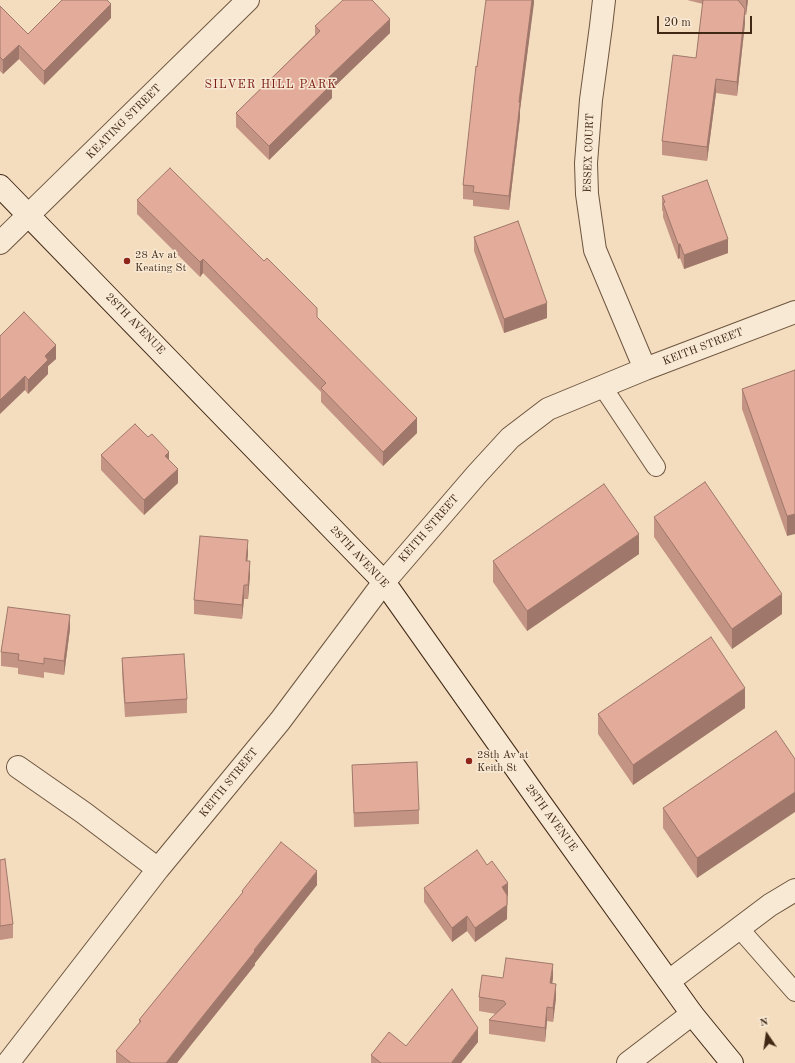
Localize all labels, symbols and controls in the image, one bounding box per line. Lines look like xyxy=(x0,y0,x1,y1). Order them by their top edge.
scale bar xyxy=(659,8,754,34)
text: 20 m xyxy=(664,17,691,29)
district label: SILVER HILL PARK xyxy=(205,78,337,92)
street label: KEATING STREET xyxy=(84,82,164,162)
street label: ESSEX COURT xyxy=(581,113,597,193)
place label: 28 Av at Keating St xyxy=(135,248,186,274)
marker: 28 Av at Keating St xyxy=(122,256,132,266)
street label: 28TH AVENUE xyxy=(103,291,167,357)
street label: KEITH STREET xyxy=(661,326,745,368)
street label: KEITH STREET xyxy=(396,492,462,566)
street label: 28TH AVENUE xyxy=(327,523,391,591)
street label: KEITH STREET xyxy=(197,746,261,820)
place label: 28th Av at Keith St xyxy=(477,748,529,774)
marker: 28th Av at Keith St xyxy=(464,756,474,766)
street label: 28TH AVENUE xyxy=(522,782,580,854)
north arrow xyxy=(747,1015,787,1055)
text: N xyxy=(759,1017,770,1029)

